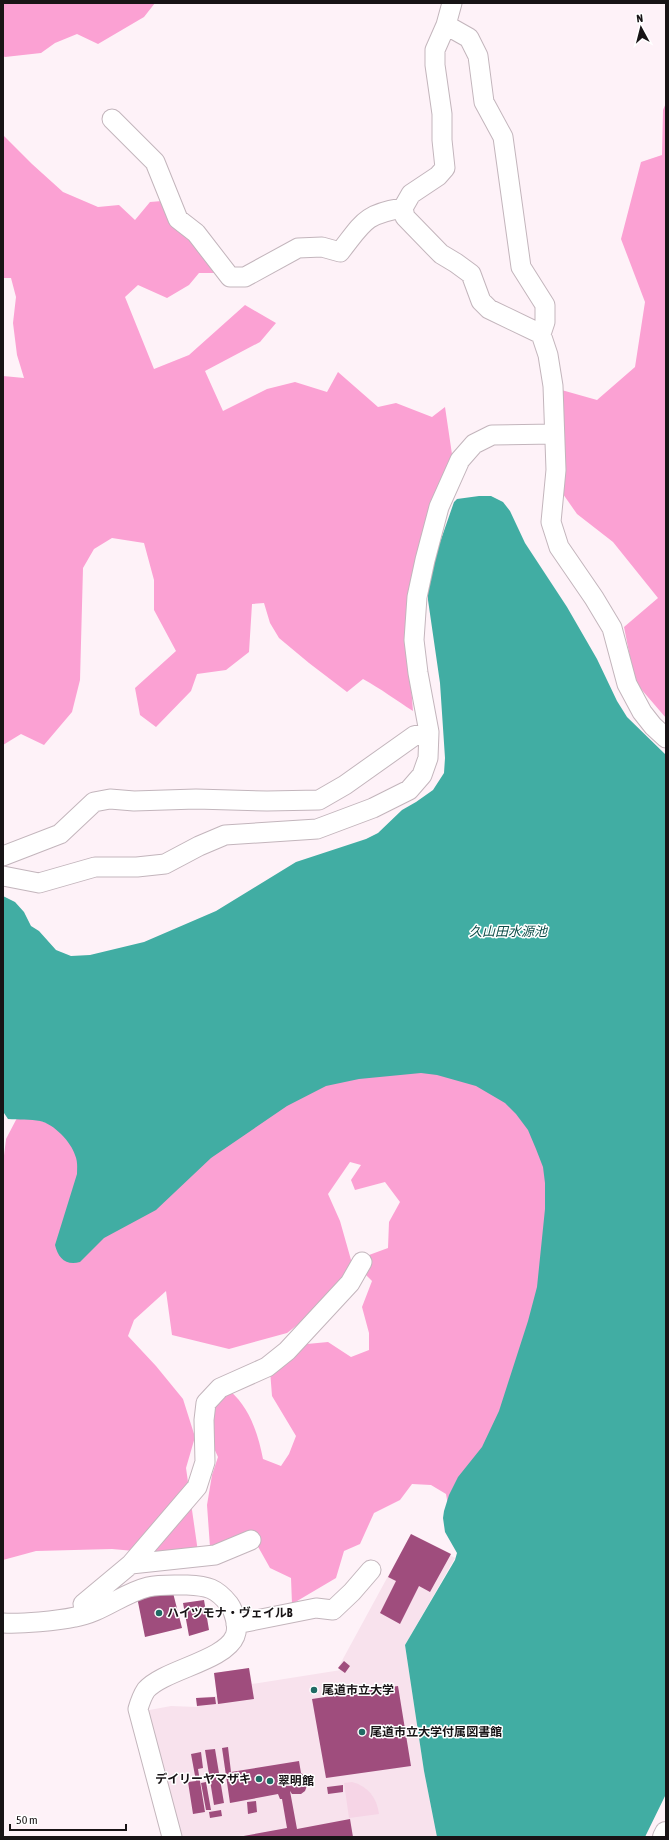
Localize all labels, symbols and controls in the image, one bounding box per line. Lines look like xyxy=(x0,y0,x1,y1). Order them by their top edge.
north arrow xyxy=(621,8,661,48)
text: N xyxy=(636,12,644,24)
water label: 久山田水源池 xyxy=(469,924,549,939)
place label: ハイツモナ・ヴェイルB xyxy=(167,1606,293,1620)
marker: ハイツモナ・ヴェイルB xyxy=(154,1608,164,1618)
place label: 尾道市立大学 xyxy=(322,1683,394,1697)
marker: 尾道市立大学 xyxy=(309,1685,319,1695)
place label: 尾道市立大学付属図書館 xyxy=(370,1725,502,1739)
marker: 尾道市立大学付属図書館 xyxy=(357,1727,367,1737)
place label: デイリーヤマザキ xyxy=(155,1772,251,1786)
marker: デイリーヤマザキ xyxy=(254,1774,264,1784)
place label: 翠明館 xyxy=(278,1774,314,1788)
marker: 翠明館 xyxy=(265,1776,275,1786)
scale bar xyxy=(10,1806,126,1832)
text: 50 m xyxy=(16,1813,38,1827)

